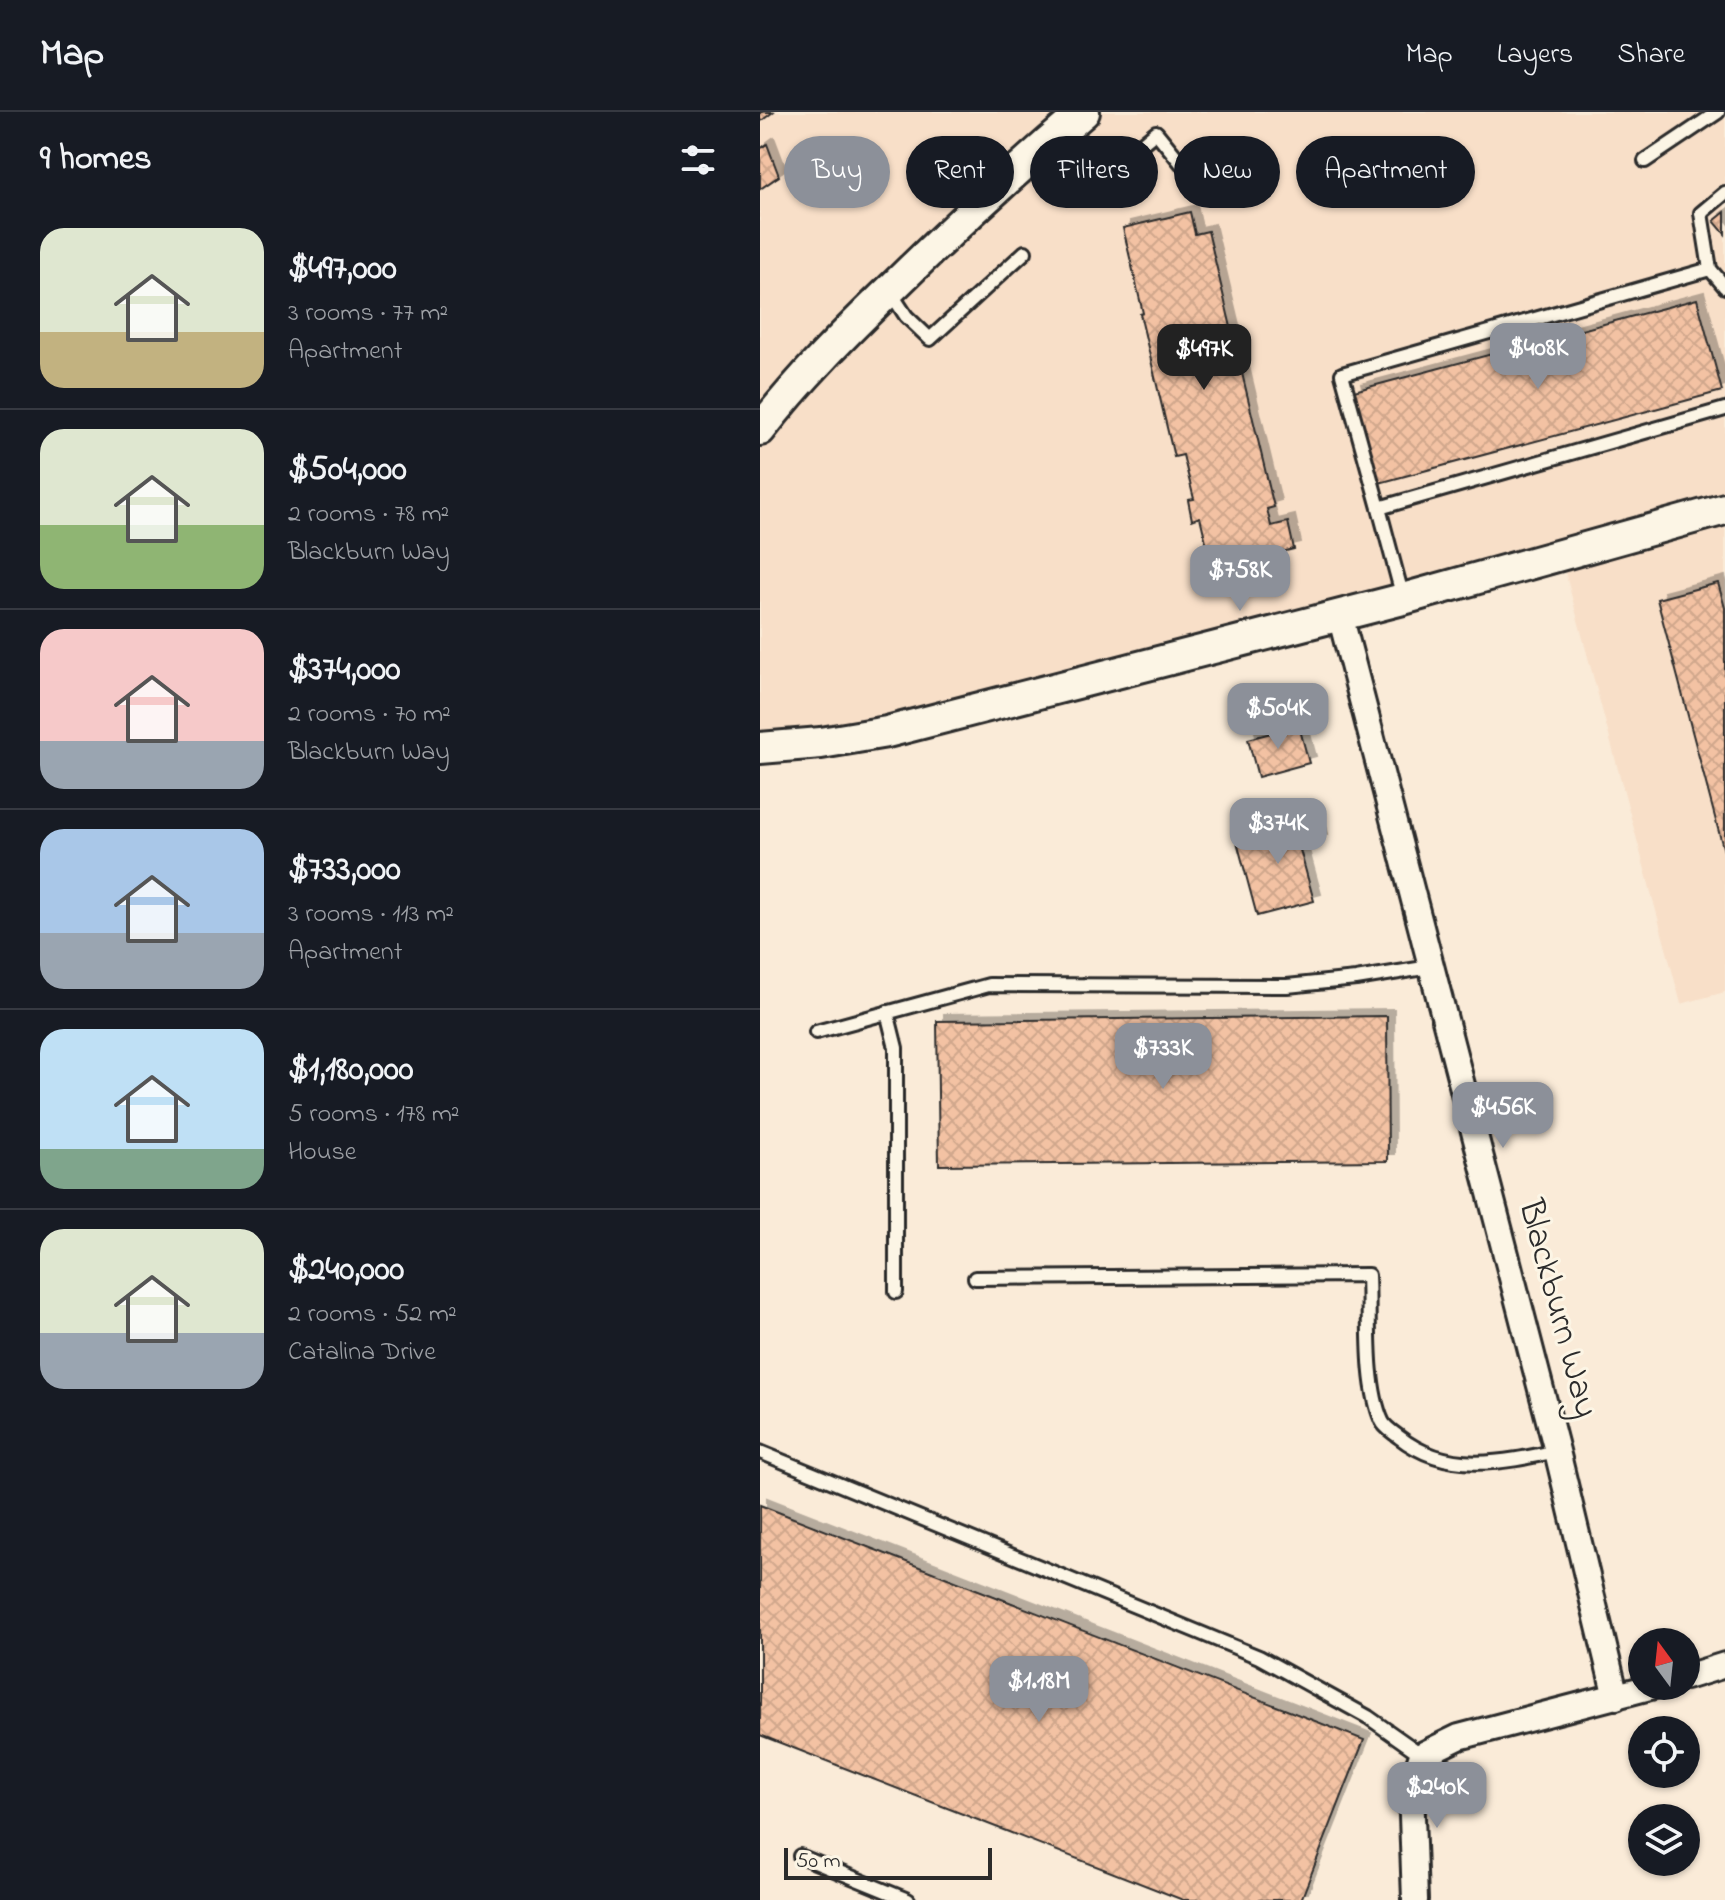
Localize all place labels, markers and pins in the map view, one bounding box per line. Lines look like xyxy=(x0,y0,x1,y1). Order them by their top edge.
pin: $408K xyxy=(1482,323,1594,391)
pin: $497K xyxy=(1148,324,1260,392)
pin: $758K xyxy=(1184,545,1296,613)
pin: $504K xyxy=(1222,683,1334,751)
pin: $374K xyxy=(1222,798,1334,866)
pin: $733K xyxy=(1107,1023,1219,1091)
pin: $456K xyxy=(1447,1082,1559,1150)
pin: $1.18M xyxy=(974,1656,1104,1724)
pin: $240K xyxy=(1381,1762,1493,1830)

